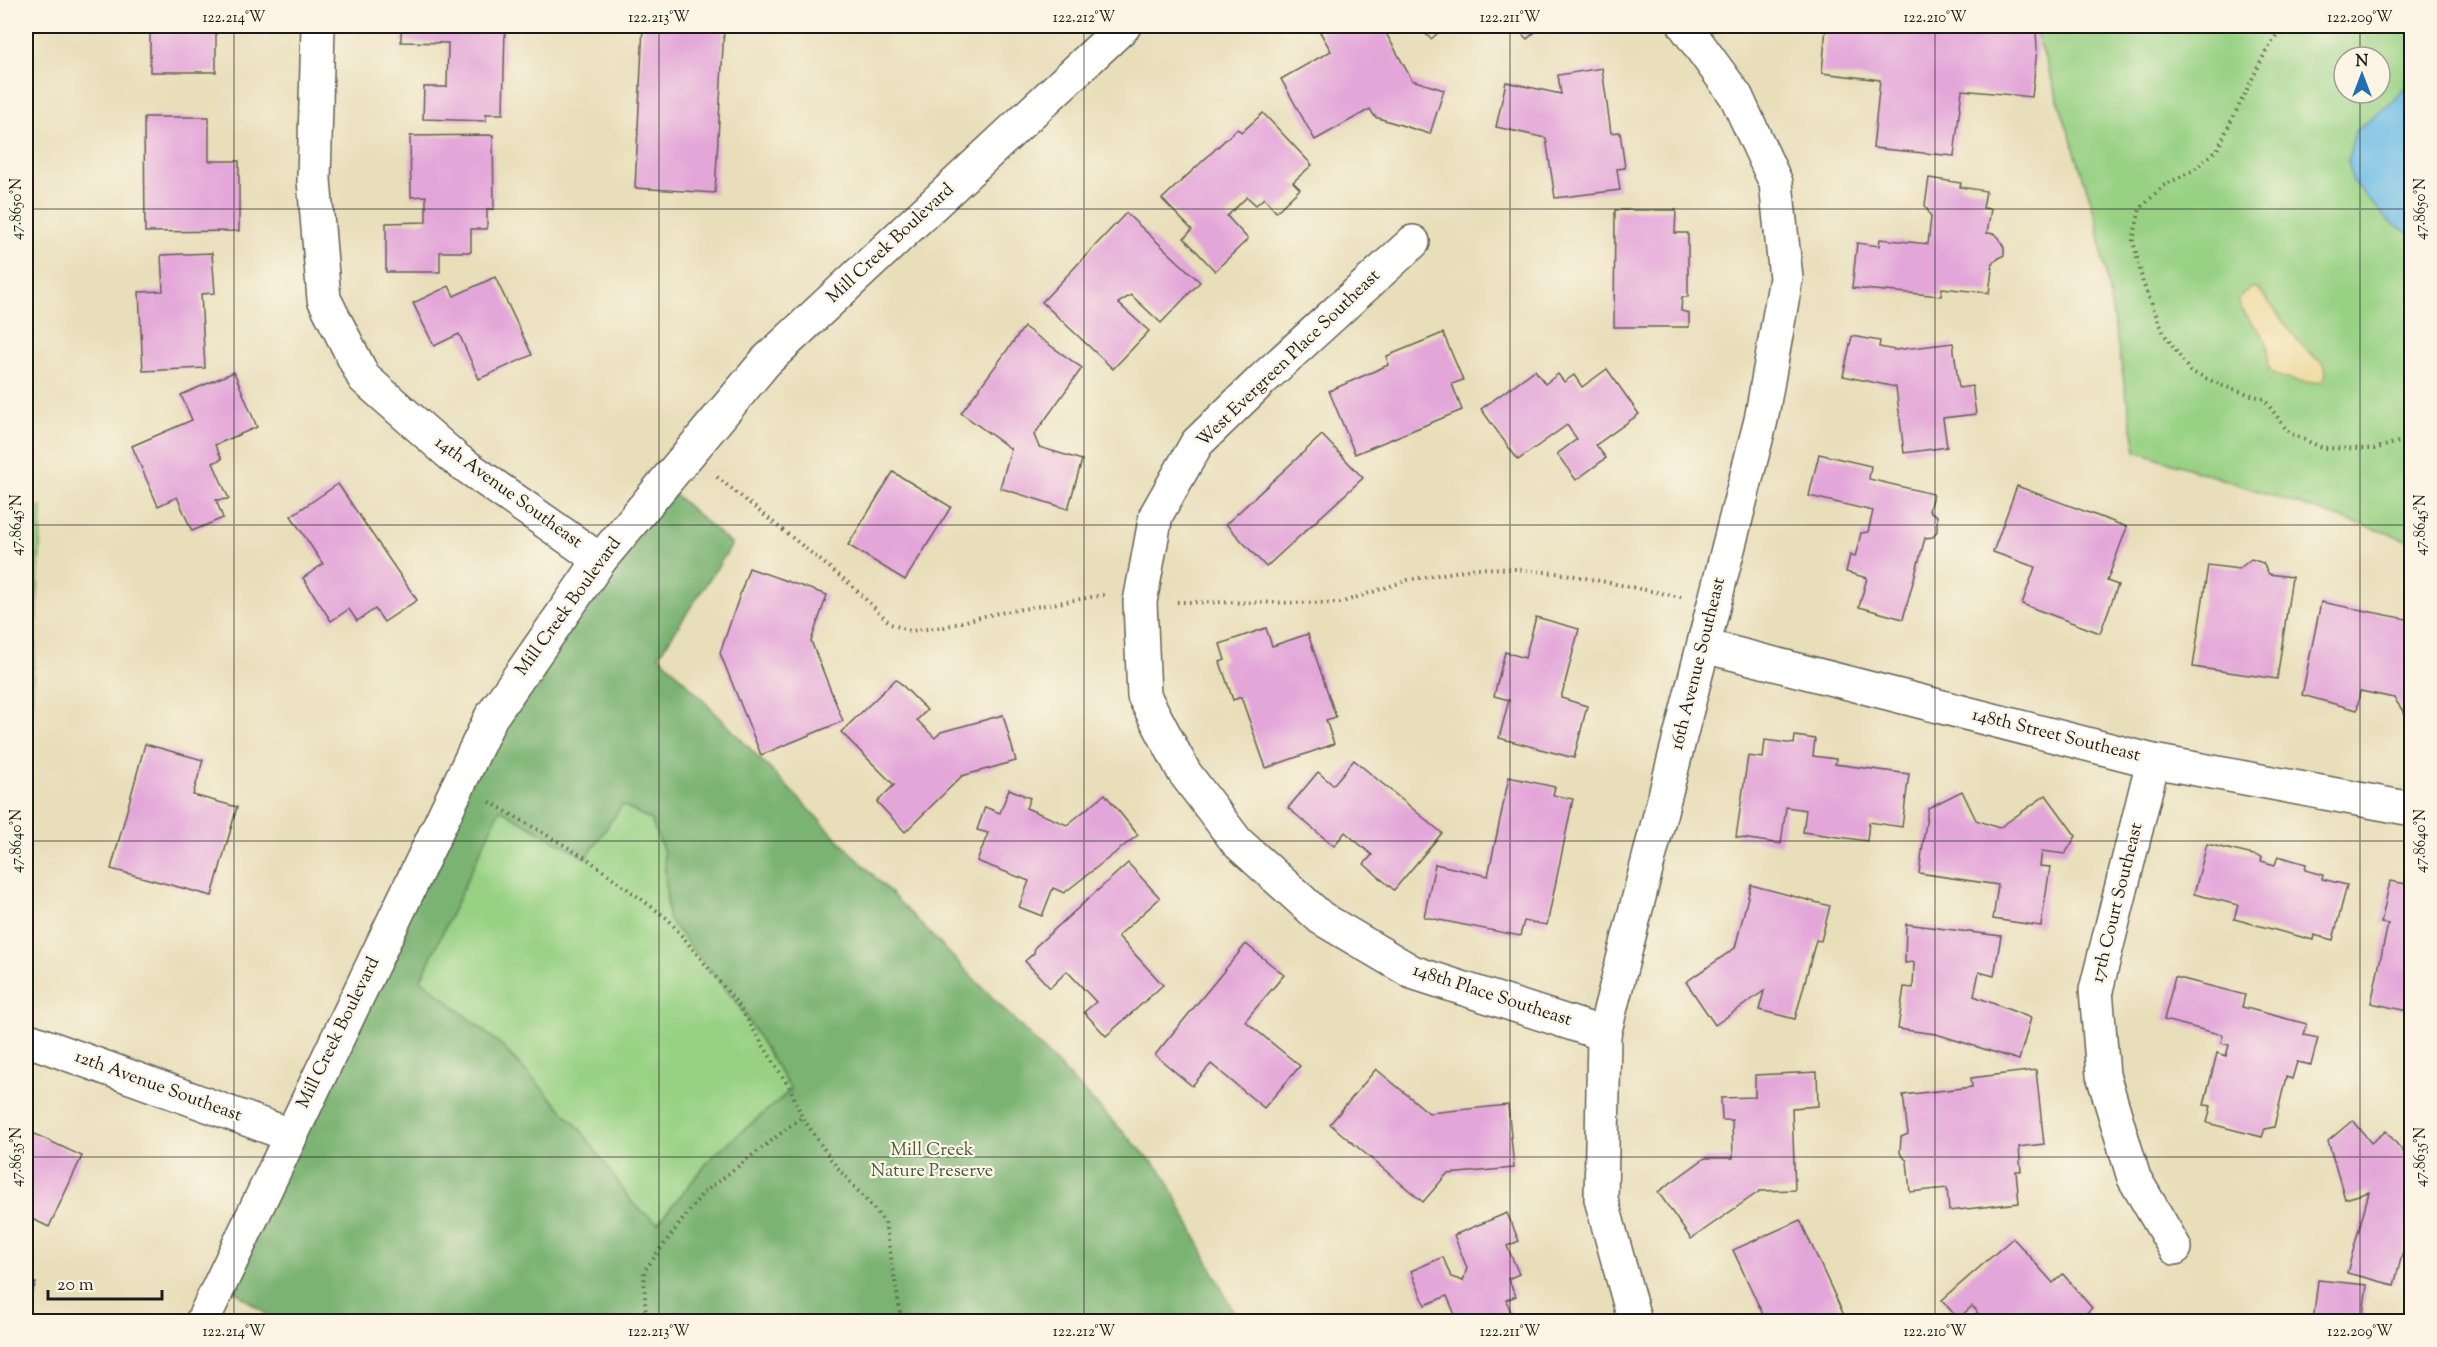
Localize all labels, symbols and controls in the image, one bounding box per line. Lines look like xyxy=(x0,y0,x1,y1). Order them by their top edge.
text: 122.214°W xyxy=(202,8,266,29)
text: 122.213°W xyxy=(628,8,690,29)
text: 122.212°W xyxy=(1053,8,1115,29)
text: 122.211°W xyxy=(1480,8,1541,29)
text: 122.210°W xyxy=(1903,8,1967,29)
text: 122.209°W xyxy=(2327,8,2393,29)
north arrow xyxy=(2332,45,2392,105)
text: N xyxy=(2356,51,2369,74)
text: 47.8650°N xyxy=(7,178,28,240)
street label: Mill Creek Boulevard xyxy=(822,178,960,310)
text: 47.8650°N xyxy=(2411,178,2432,240)
street label: West Evergreen Place Southeast xyxy=(1191,264,1387,454)
street label: 14th Avenue Southeast xyxy=(429,430,587,556)
text: 47.8645°N xyxy=(7,494,28,556)
text: 47.8645°N xyxy=(2411,494,2432,556)
street label: Mill Creek Boulevard xyxy=(510,532,628,682)
street label: 16th Avenue Southeast xyxy=(1665,575,1733,753)
street label: 148th Street Southeast xyxy=(1969,703,2143,769)
text: 47.8640°N xyxy=(7,809,28,873)
text: 47.8640°N xyxy=(2411,809,2432,873)
street label: 17th Court Southeast xyxy=(2086,820,2150,986)
street label: Mill Creek Boulevard xyxy=(291,953,387,1113)
street label: 148th Place Southeast xyxy=(1409,958,1575,1034)
street label: 12th Avenue Southeast xyxy=(71,1045,245,1129)
text: 47.8635°N xyxy=(7,1127,28,1187)
text: 47.8635°N xyxy=(2411,1127,2432,1187)
park label: Mill Creek Nature Preserve xyxy=(871,1138,993,1185)
scale bar xyxy=(48,1263,162,1301)
text: 20 m xyxy=(57,1273,94,1299)
text: 122.214°W xyxy=(202,1322,266,1343)
text: 122.213°W xyxy=(628,1322,690,1343)
text: 122.212°W xyxy=(1053,1322,1115,1343)
text: 122.211°W xyxy=(1480,1322,1541,1343)
text: 122.210°W xyxy=(1903,1322,1967,1343)
text: 122.209°W xyxy=(2327,1322,2393,1343)

